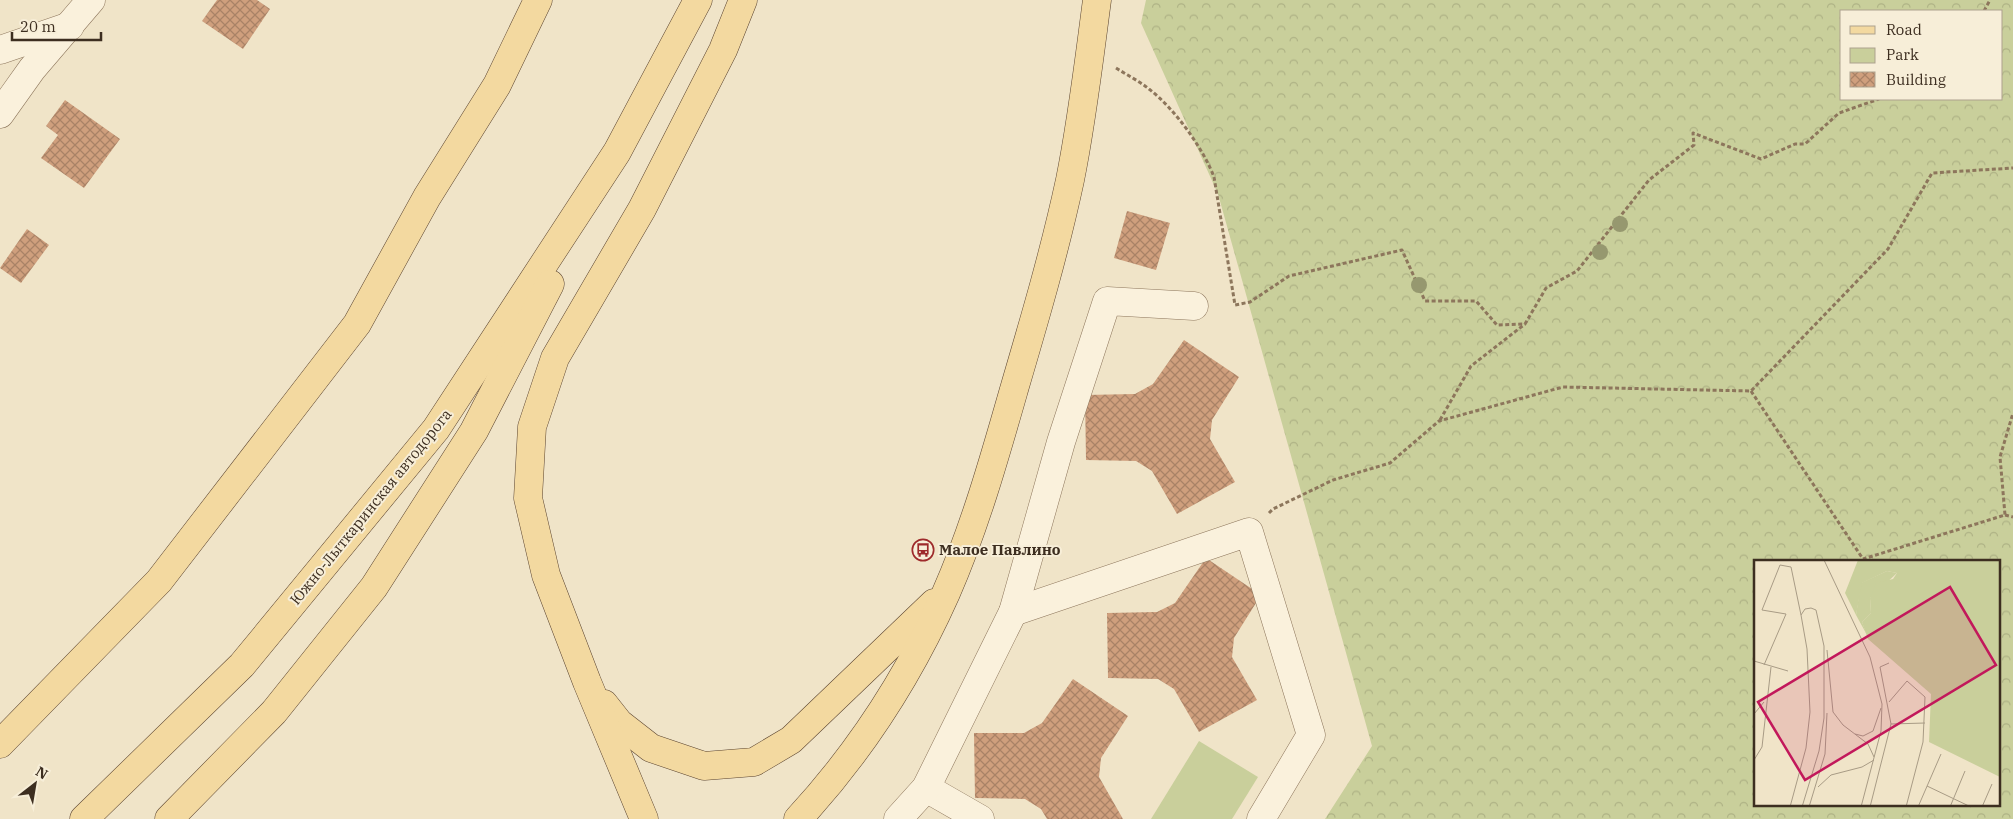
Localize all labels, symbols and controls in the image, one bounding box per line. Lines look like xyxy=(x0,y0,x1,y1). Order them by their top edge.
scale bar xyxy=(12,10,101,42)
legend xyxy=(1840,10,2003,100)
text: 20 m xyxy=(20,17,56,36)
text: Road xyxy=(1886,20,1922,39)
text: Park xyxy=(1886,45,1919,64)
text: Building xyxy=(1886,70,1946,89)
street label: Южно-Лыткаринская автодорога xyxy=(286,405,456,609)
bus stop icon: Малое Павлино xyxy=(911,538,935,562)
place label: Малое Павлино xyxy=(939,540,1061,559)
inset map xyxy=(1754,560,2000,806)
north arrow xyxy=(10,759,60,809)
text: N xyxy=(32,762,51,783)

